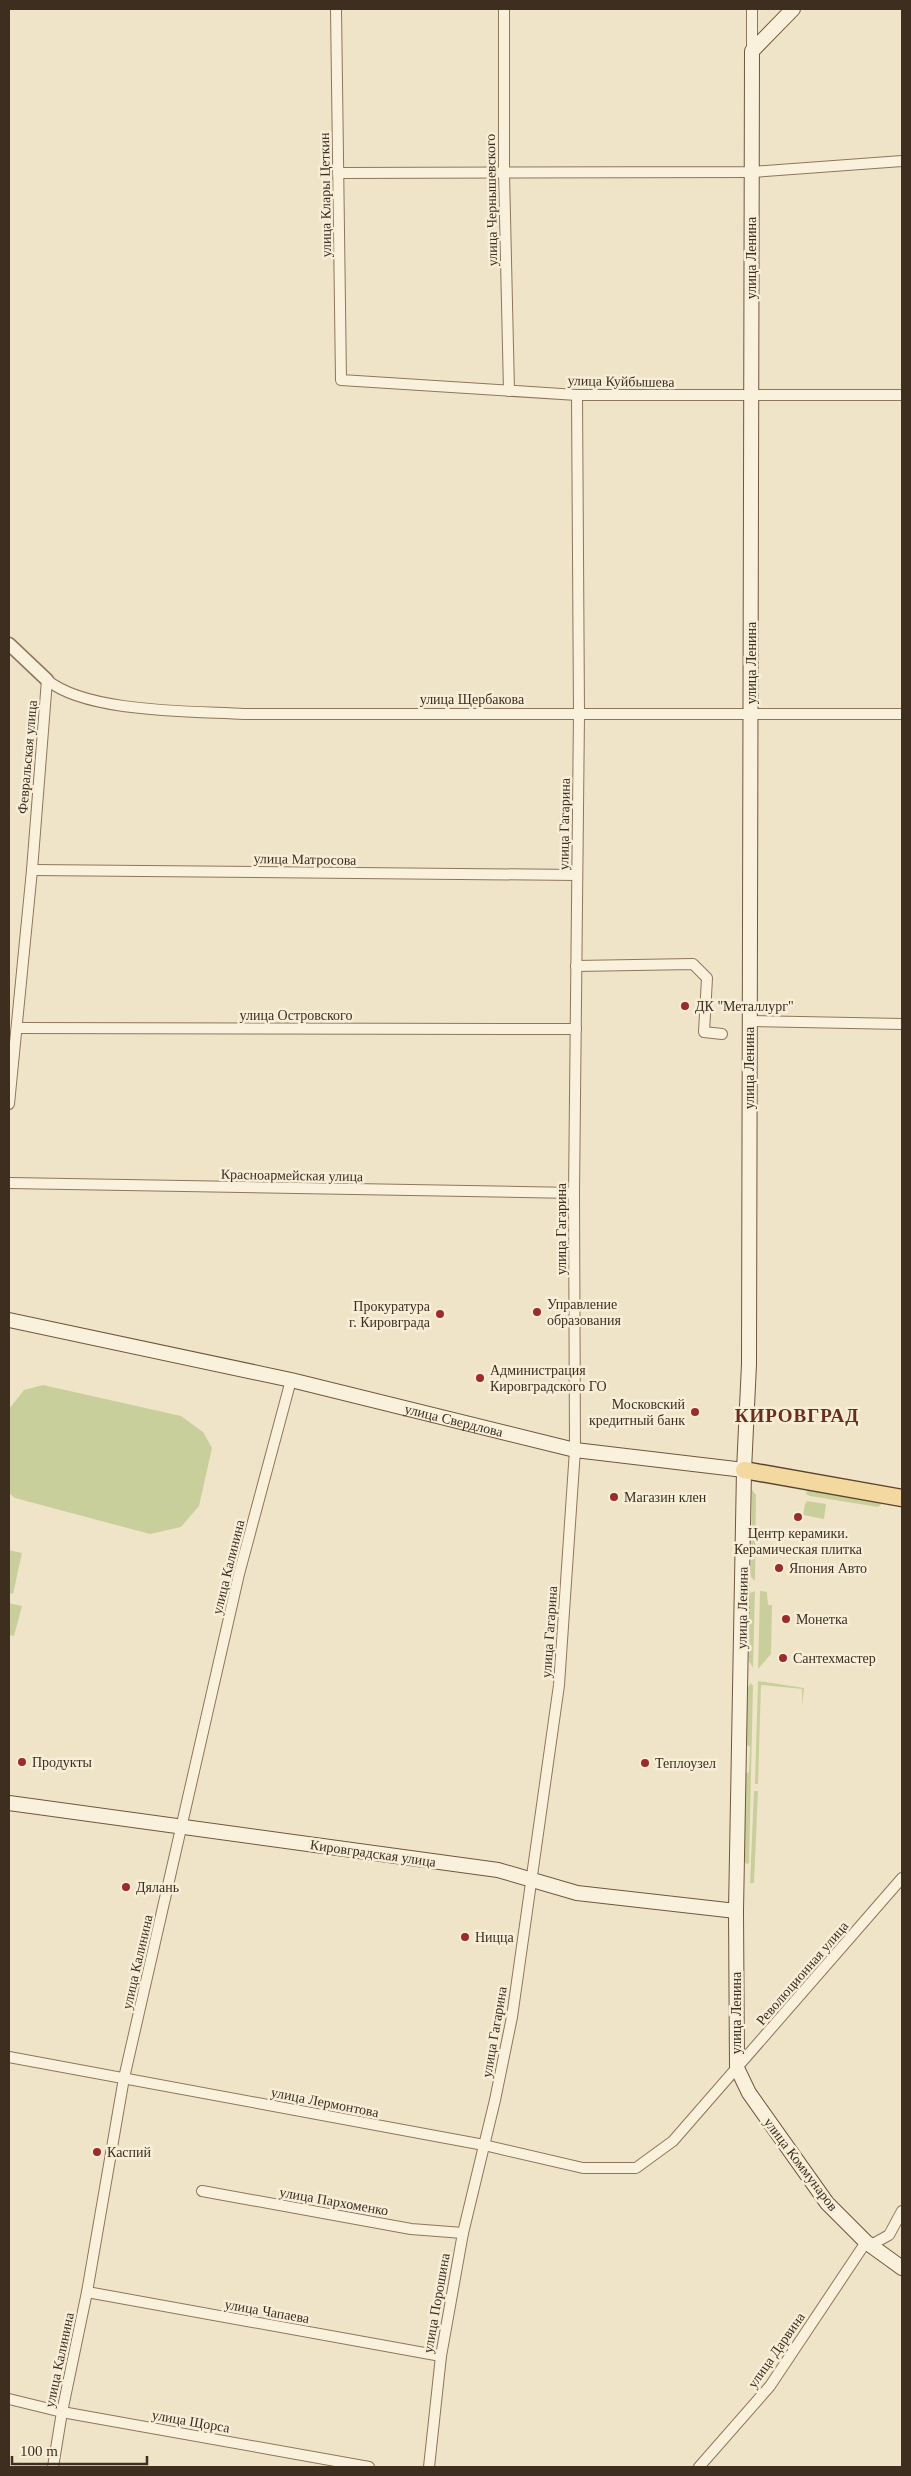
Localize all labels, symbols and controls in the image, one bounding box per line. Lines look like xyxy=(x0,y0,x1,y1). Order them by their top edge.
street label: улица Клары Цеткин xyxy=(317,132,334,257)
street label: улица Чернышевского xyxy=(483,134,500,266)
street label: улица Ленина xyxy=(744,216,759,299)
street label: улица Куйбышева xyxy=(567,373,675,390)
street label: улица Ленина xyxy=(744,621,759,704)
street label: улица Щербакова xyxy=(420,692,525,707)
street label: Февральская улица xyxy=(15,699,40,815)
street label: улица Гагарина xyxy=(556,777,573,870)
street label: улица Матросова xyxy=(253,851,357,868)
place label: ДК "Металлург" xyxy=(695,999,794,1014)
marker: ДК "Металлург" xyxy=(679,1000,691,1012)
street label: улица Островского xyxy=(240,1008,352,1023)
street label: улица Ленина xyxy=(742,1026,757,1109)
street label: Красноармейская улица xyxy=(221,1167,364,1184)
street label: улица Гагарина xyxy=(554,1182,569,1275)
place label: Управление образования xyxy=(547,1297,621,1328)
place label: Прокуратура г. Кировграда xyxy=(349,1299,431,1330)
marker: Управление образования xyxy=(531,1306,543,1318)
marker: Прокуратура г. Кировграда xyxy=(434,1308,446,1320)
place label: Администрация Кировградского ГО xyxy=(490,1363,607,1394)
marker: Администрация Кировградского ГО xyxy=(474,1372,486,1384)
place label: Московский кредитный банк xyxy=(589,1397,686,1428)
street label: улица Свердлова xyxy=(403,1401,505,1440)
district label: КИРОВГРАД xyxy=(735,1405,859,1426)
marker: Московский кредитный банк xyxy=(689,1406,701,1418)
place label: Магазин клен xyxy=(624,1490,707,1505)
marker: Магазин клен xyxy=(608,1491,620,1503)
marker: Центр керамики. Керамическая плитка xyxy=(792,1511,804,1523)
street label: улица Калинина xyxy=(210,1518,248,1616)
place label: Центр керамики. Керамическая плитка xyxy=(734,1526,863,1557)
place label: Япония Авто xyxy=(789,1561,867,1576)
marker: Япония Авто xyxy=(773,1562,785,1574)
street label: улица Ленина xyxy=(734,1566,751,1649)
street label: улица Гагарина xyxy=(539,1585,560,1679)
place label: Монетка xyxy=(796,1612,849,1627)
marker: Монетка xyxy=(780,1613,792,1625)
place label: Сантехмастер xyxy=(793,1651,876,1666)
marker: Сантехмастер xyxy=(777,1652,789,1664)
place label: Продукты xyxy=(32,1755,93,1770)
marker: Продукты xyxy=(16,1756,28,1768)
place label: Теплоузел xyxy=(655,1756,716,1771)
marker: Теплоузел xyxy=(639,1757,651,1769)
street label: Кировградская улица xyxy=(309,1837,438,1870)
place label: Дялань xyxy=(136,1880,179,1895)
marker: Дялань xyxy=(120,1881,132,1893)
street label: улица Калинина xyxy=(119,1913,156,2011)
street label: Революционная улица xyxy=(753,1918,852,2028)
place label: Ницца xyxy=(475,1930,515,1945)
marker: Ницца xyxy=(459,1931,471,1943)
street label: улица Ленина xyxy=(729,1971,744,2054)
street label: улица Гагарина xyxy=(479,1985,510,2079)
street label: улица Лермонтова xyxy=(270,2085,381,2120)
street label: улица Коммунаров xyxy=(761,2115,841,2214)
place label: Каспий xyxy=(107,2145,152,2160)
marker: Каспий xyxy=(91,2146,103,2158)
street label: улица Пархоменко xyxy=(278,2185,390,2218)
street label: улица Порошина xyxy=(420,2251,453,2354)
street label: улица Чапаева xyxy=(223,2297,311,2326)
street label: улица Дарвина xyxy=(745,2309,808,2391)
street label: улица Калинина xyxy=(42,2310,77,2409)
street label: улица Щорса xyxy=(151,2407,232,2436)
scale bar xyxy=(12,2434,148,2466)
text: 100 m xyxy=(20,2443,58,2459)

